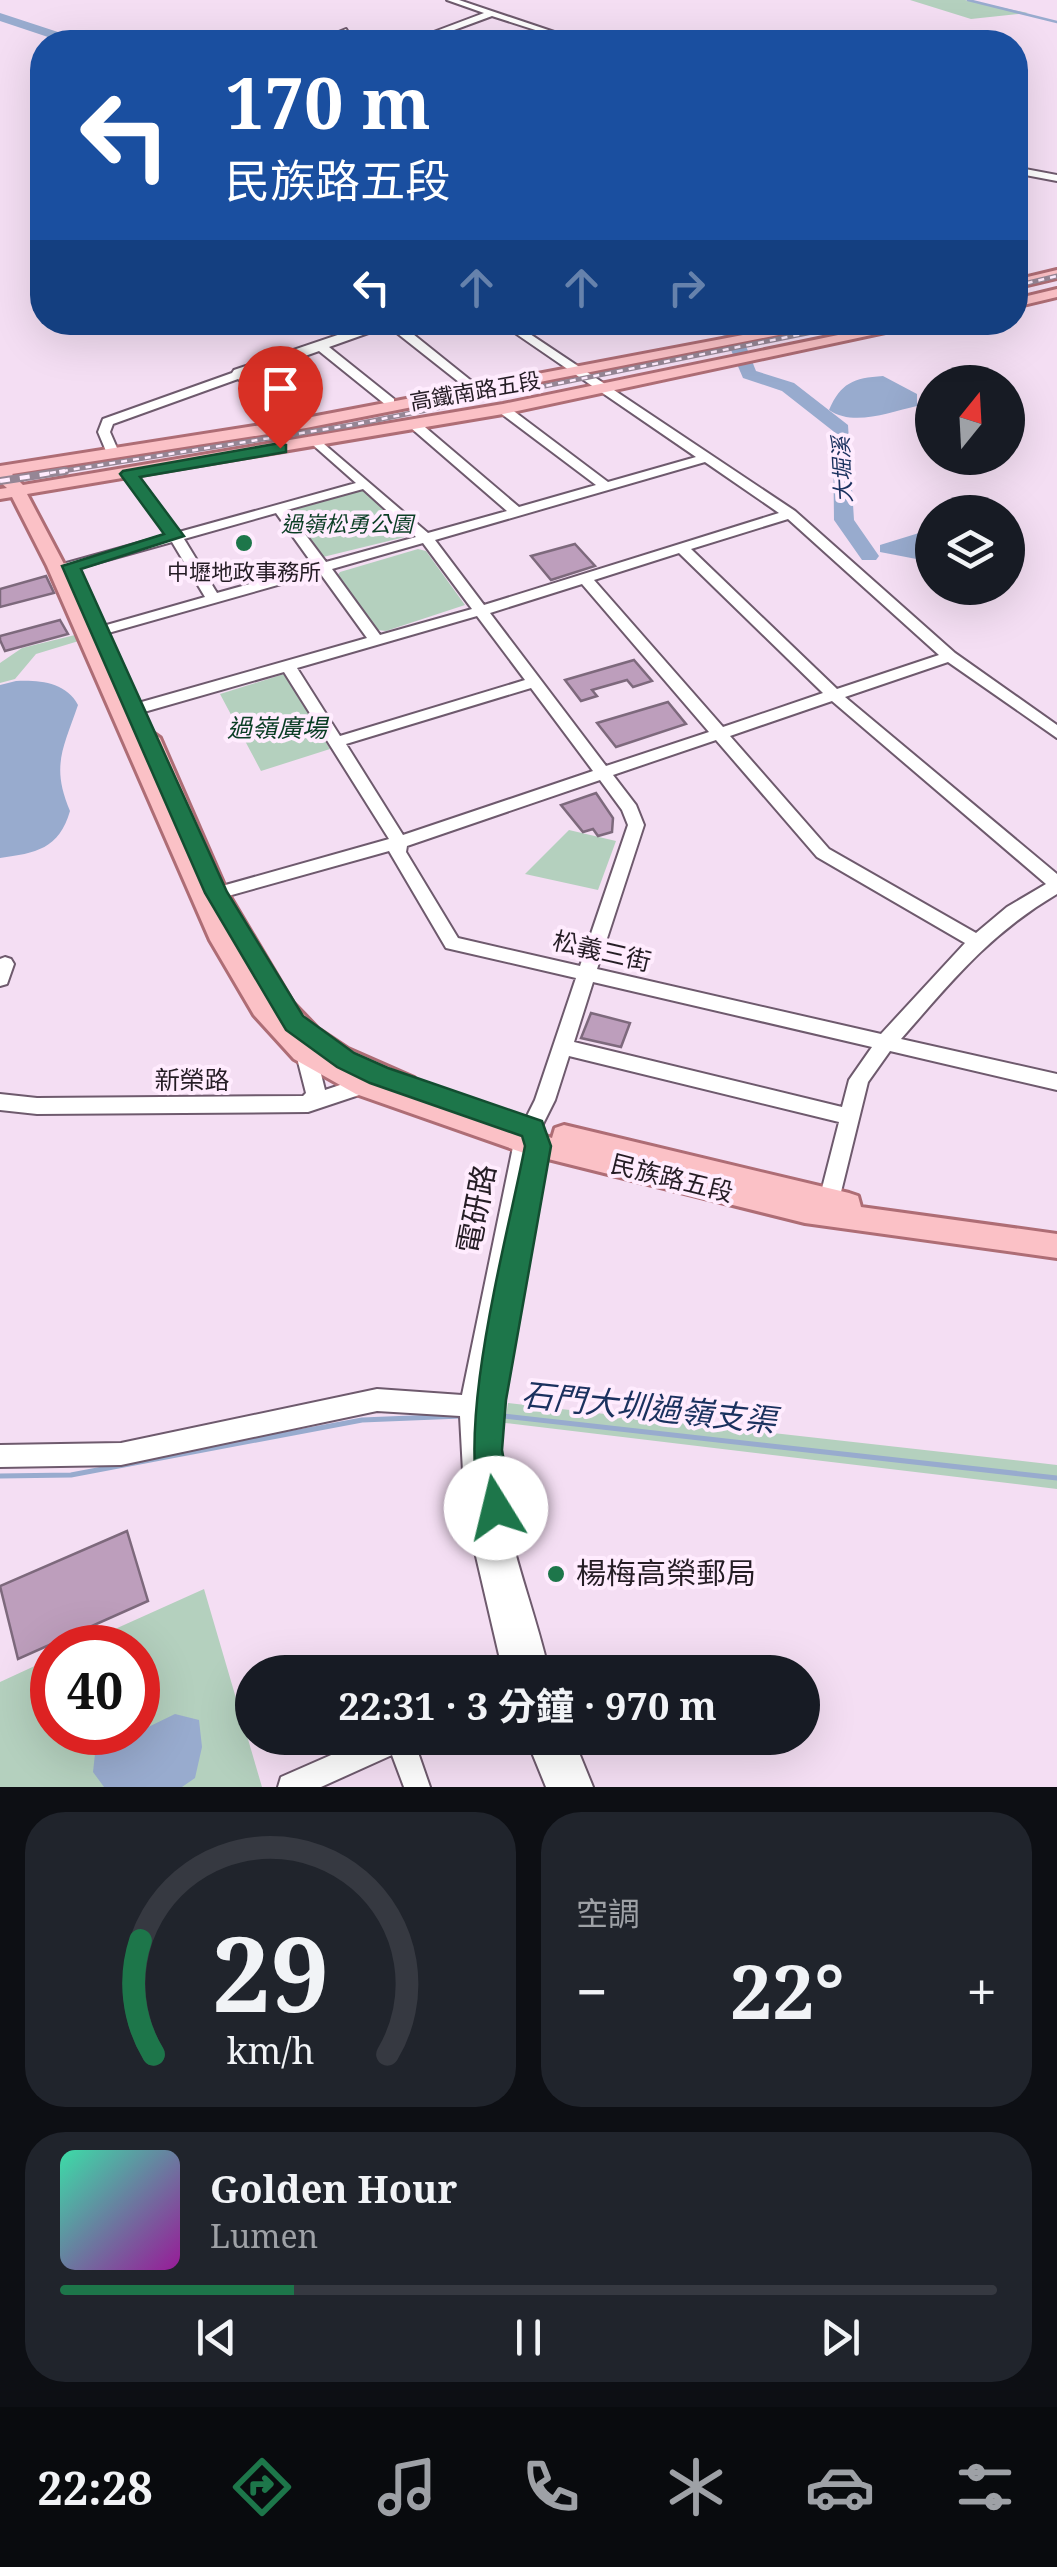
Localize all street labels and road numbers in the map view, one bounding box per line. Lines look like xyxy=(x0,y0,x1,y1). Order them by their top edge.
street label: 高鐵南路五段 xyxy=(407,364,542,416)
street label: 松義三街 xyxy=(550,922,655,978)
street label: 新榮路 xyxy=(154,1062,230,1096)
street label: 民族路五段 xyxy=(607,1145,737,1209)
street label: 電研路 xyxy=(447,1161,504,1257)

